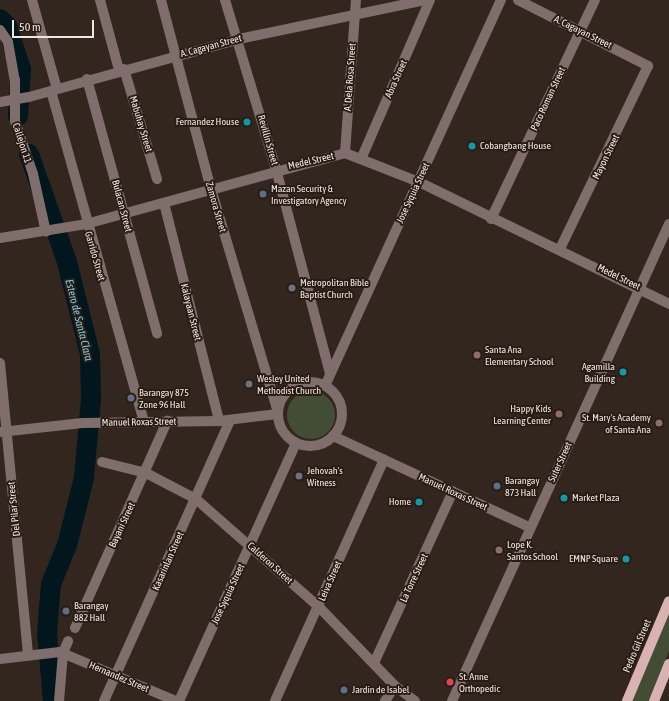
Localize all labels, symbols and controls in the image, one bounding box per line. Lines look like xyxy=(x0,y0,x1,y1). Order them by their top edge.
scale bar xyxy=(14,12,96,38)
street label: A. Cagayan Street xyxy=(552,13,614,51)
text: 50 m xyxy=(19,20,41,34)
street label: A. Cagayan Street xyxy=(179,32,243,60)
street label: A. Dela Rosa Street xyxy=(342,43,358,111)
street label: Abra Street xyxy=(382,58,410,100)
street label: Paco Roman Street xyxy=(528,65,568,133)
street label: Mabuhay Street xyxy=(127,95,155,153)
street label: Revillin Street xyxy=(255,114,281,166)
place label: Fernandez House xyxy=(176,116,239,128)
marker: Fernandez House xyxy=(242,117,252,127)
street label: Callejon 11 xyxy=(10,121,34,165)
street label: Mayon Street xyxy=(590,133,622,181)
place label: Cobangbang House xyxy=(480,140,551,152)
marker: Cobangbang House xyxy=(467,141,477,151)
street label: Medel Street xyxy=(287,150,335,172)
street label: Jose Syquia Street xyxy=(394,161,432,225)
street label: Bulacan Street xyxy=(109,179,135,233)
street label: Zamora Street xyxy=(203,180,229,234)
place label: Mazan Security & Investigatory Agency xyxy=(271,182,347,206)
marker: Mazan Security & Investigatory Agency xyxy=(258,189,268,199)
street label: Garrido Street xyxy=(82,230,108,282)
street label: Medel Street xyxy=(596,261,642,293)
place label: Metropolitan Bible Baptist Church xyxy=(300,276,369,300)
water label: Estero de Santa Clara xyxy=(62,278,96,362)
street label: Kalayaan Street xyxy=(178,282,204,342)
marker: Metropolitan Bible Baptist Church xyxy=(287,283,297,293)
place label: Santa Ana Elementary School xyxy=(485,343,554,366)
marker: Santa Ana Elementary School xyxy=(472,350,482,360)
place label: Agamilla Building xyxy=(582,360,615,384)
marker: Agamilla Building xyxy=(618,367,628,377)
place label: Wesley United Methodist Church xyxy=(257,372,321,396)
marker: Wesley United Methodist Church xyxy=(244,379,254,389)
place label: Barangay 875 Zone 96 Hall xyxy=(139,386,189,410)
marker: Barangay 875 Zone 96 Hall xyxy=(126,393,136,403)
place label: Happy Kids Learning Center xyxy=(493,402,551,426)
marker: Happy Kids Learning Center xyxy=(554,409,564,419)
place label: St. Mary's Academy of Santa Ana xyxy=(582,411,651,434)
street label: Manuel Roxas Street xyxy=(102,415,176,429)
marker: St. Mary's Academy of Santa Ana xyxy=(654,418,664,428)
street label: Suter Street xyxy=(546,440,574,484)
place label: Jehovah's Witness xyxy=(307,464,343,488)
marker: Jehovah's Witness xyxy=(294,471,304,481)
street label: Manuel Roxas Street xyxy=(417,471,489,513)
place label: Barangay 873 Hall xyxy=(505,474,540,498)
street label: Del Pilar Street xyxy=(5,481,23,537)
marker: Barangay 873 Hall xyxy=(492,481,502,491)
place label: Market Plaza xyxy=(572,492,620,504)
marker: Market Plaza xyxy=(559,493,569,503)
place label: Home xyxy=(389,496,411,508)
marker: Home xyxy=(414,497,424,507)
street label: Bayani Street xyxy=(106,500,138,550)
street label: Kasarinlan Street xyxy=(150,530,186,592)
place label: Lope K. Santos School xyxy=(507,538,558,562)
street label: Calderon Street xyxy=(245,540,295,586)
marker: Lope K. Santos School xyxy=(494,545,504,555)
street label: La Torre Street xyxy=(398,552,430,604)
place label: EMNP Square xyxy=(569,553,618,565)
marker: EMNP Square xyxy=(621,554,631,564)
street label: Leiva Street xyxy=(316,559,344,603)
street label: Jose Syquia Street xyxy=(209,562,247,626)
place label: Barangay 882 Hall xyxy=(74,599,109,622)
marker: Barangay 882 Hall xyxy=(61,606,71,616)
street label: Pedro Gil Street xyxy=(620,618,654,674)
street label: Hernandez Street xyxy=(87,659,151,695)
place label: St. Anne Orthopedic xyxy=(459,670,500,694)
marker: St. Anne Orthopedic xyxy=(444,676,456,688)
place label: Jardin de Isabel xyxy=(352,684,409,696)
marker: Jardin de Isabel xyxy=(339,685,349,695)

